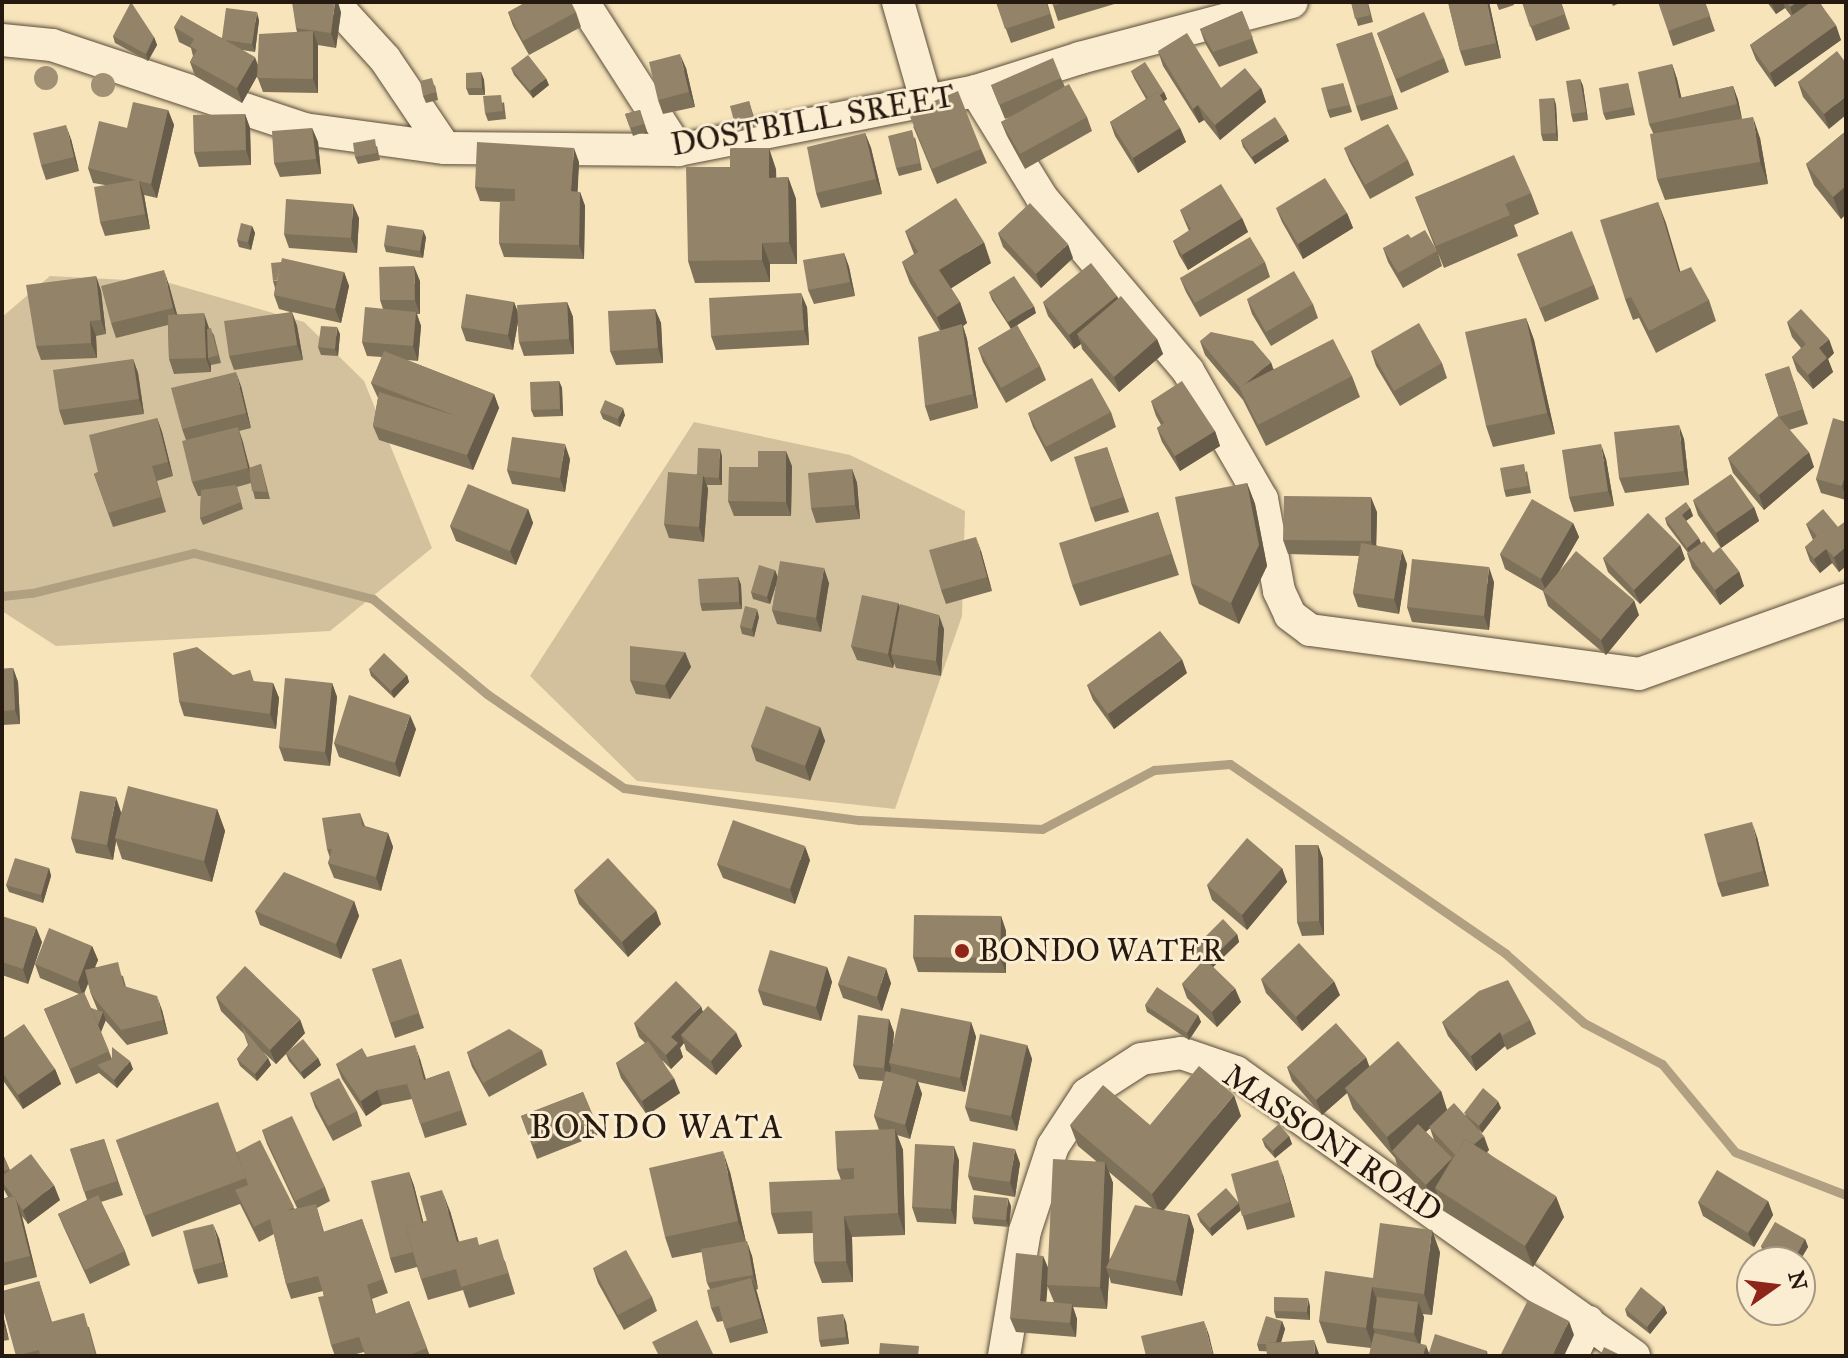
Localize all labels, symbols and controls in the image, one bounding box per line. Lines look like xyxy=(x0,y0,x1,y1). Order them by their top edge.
street label: DOSTBILL SREET xyxy=(668,77,958,165)
place label: BONDO WATER xyxy=(978,932,1224,970)
marker: BONDO WATER xyxy=(953,942,971,960)
street label: MASSONI ROAD xyxy=(1215,1057,1449,1231)
district label: BONDO WATA xyxy=(529,1107,785,1147)
north arrow xyxy=(1736,1246,1816,1326)
text: N xyxy=(1782,1268,1813,1293)

